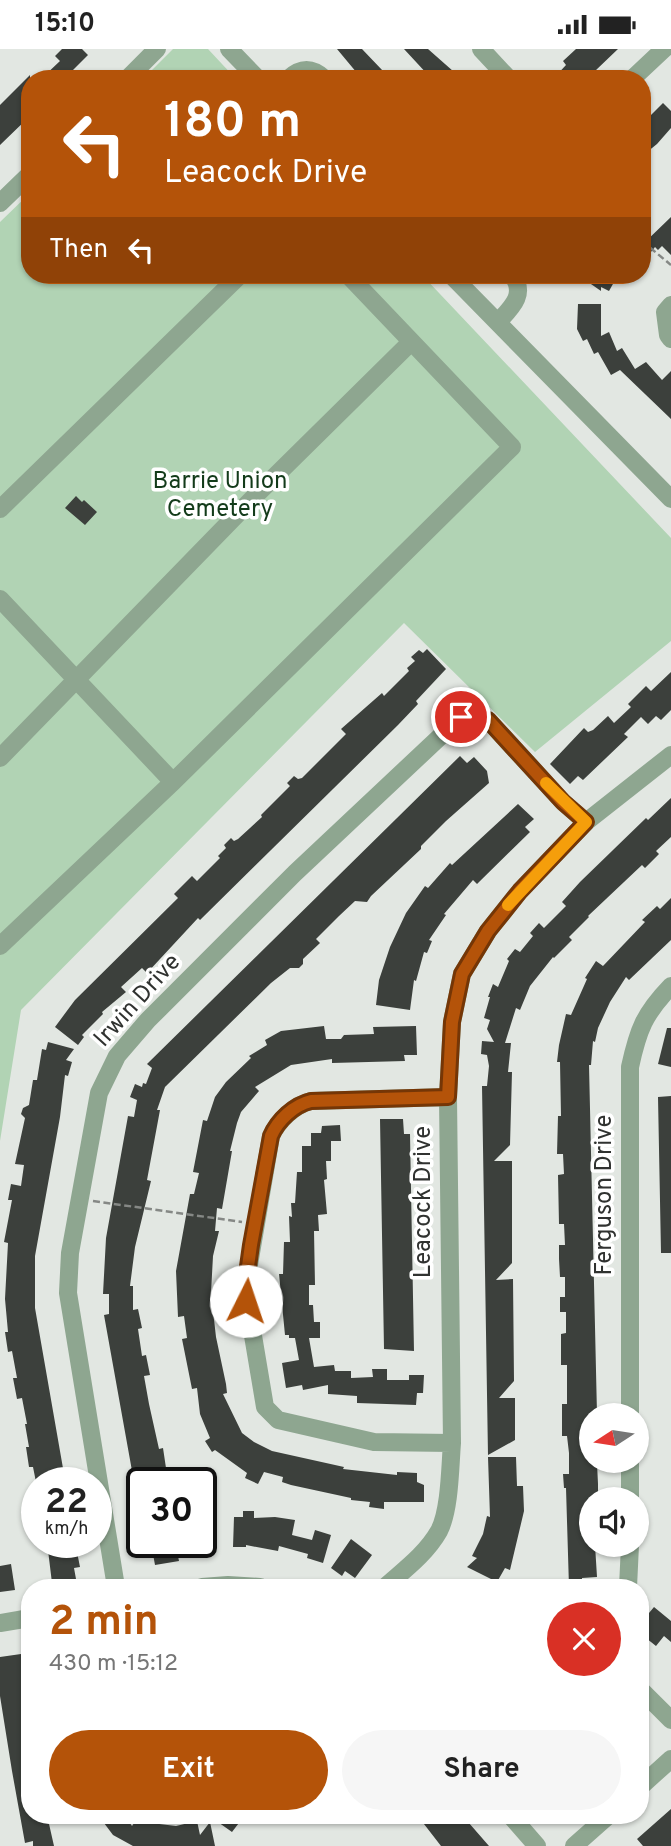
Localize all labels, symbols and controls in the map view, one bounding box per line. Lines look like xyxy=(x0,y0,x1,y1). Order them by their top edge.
text: 15:10 xyxy=(35,8,95,41)
text: 180 m xyxy=(164,93,301,155)
icon: left xyxy=(49,98,140,189)
text: Leacock Drive xyxy=(164,154,367,194)
icon: left xyxy=(122,231,160,269)
text: Then xyxy=(49,234,108,267)
park label: Barrie Union Cemetery xyxy=(153,467,287,525)
pin xyxy=(431,687,491,747)
icon: arrive xyxy=(442,698,480,736)
street label: Irwin Drive xyxy=(88,948,188,1054)
street label: Ferguson Drive xyxy=(590,1115,620,1275)
street label: Leacock Drive xyxy=(409,1126,439,1278)
position arrow xyxy=(209,1264,283,1338)
north arrow xyxy=(579,1403,649,1473)
map controls xyxy=(579,1403,649,1557)
speed limit sign: 30 xyxy=(126,1467,217,1558)
text: 22 xyxy=(45,1481,88,1525)
button: sound xyxy=(579,1487,649,1557)
text: km/h xyxy=(45,1518,88,1541)
text: 2 min xyxy=(49,1597,159,1650)
button: close xyxy=(547,1602,621,1676)
text: 430 m · 15:12 xyxy=(49,1650,178,1679)
button: Exit xyxy=(49,1730,328,1810)
button: Share xyxy=(342,1730,621,1810)

